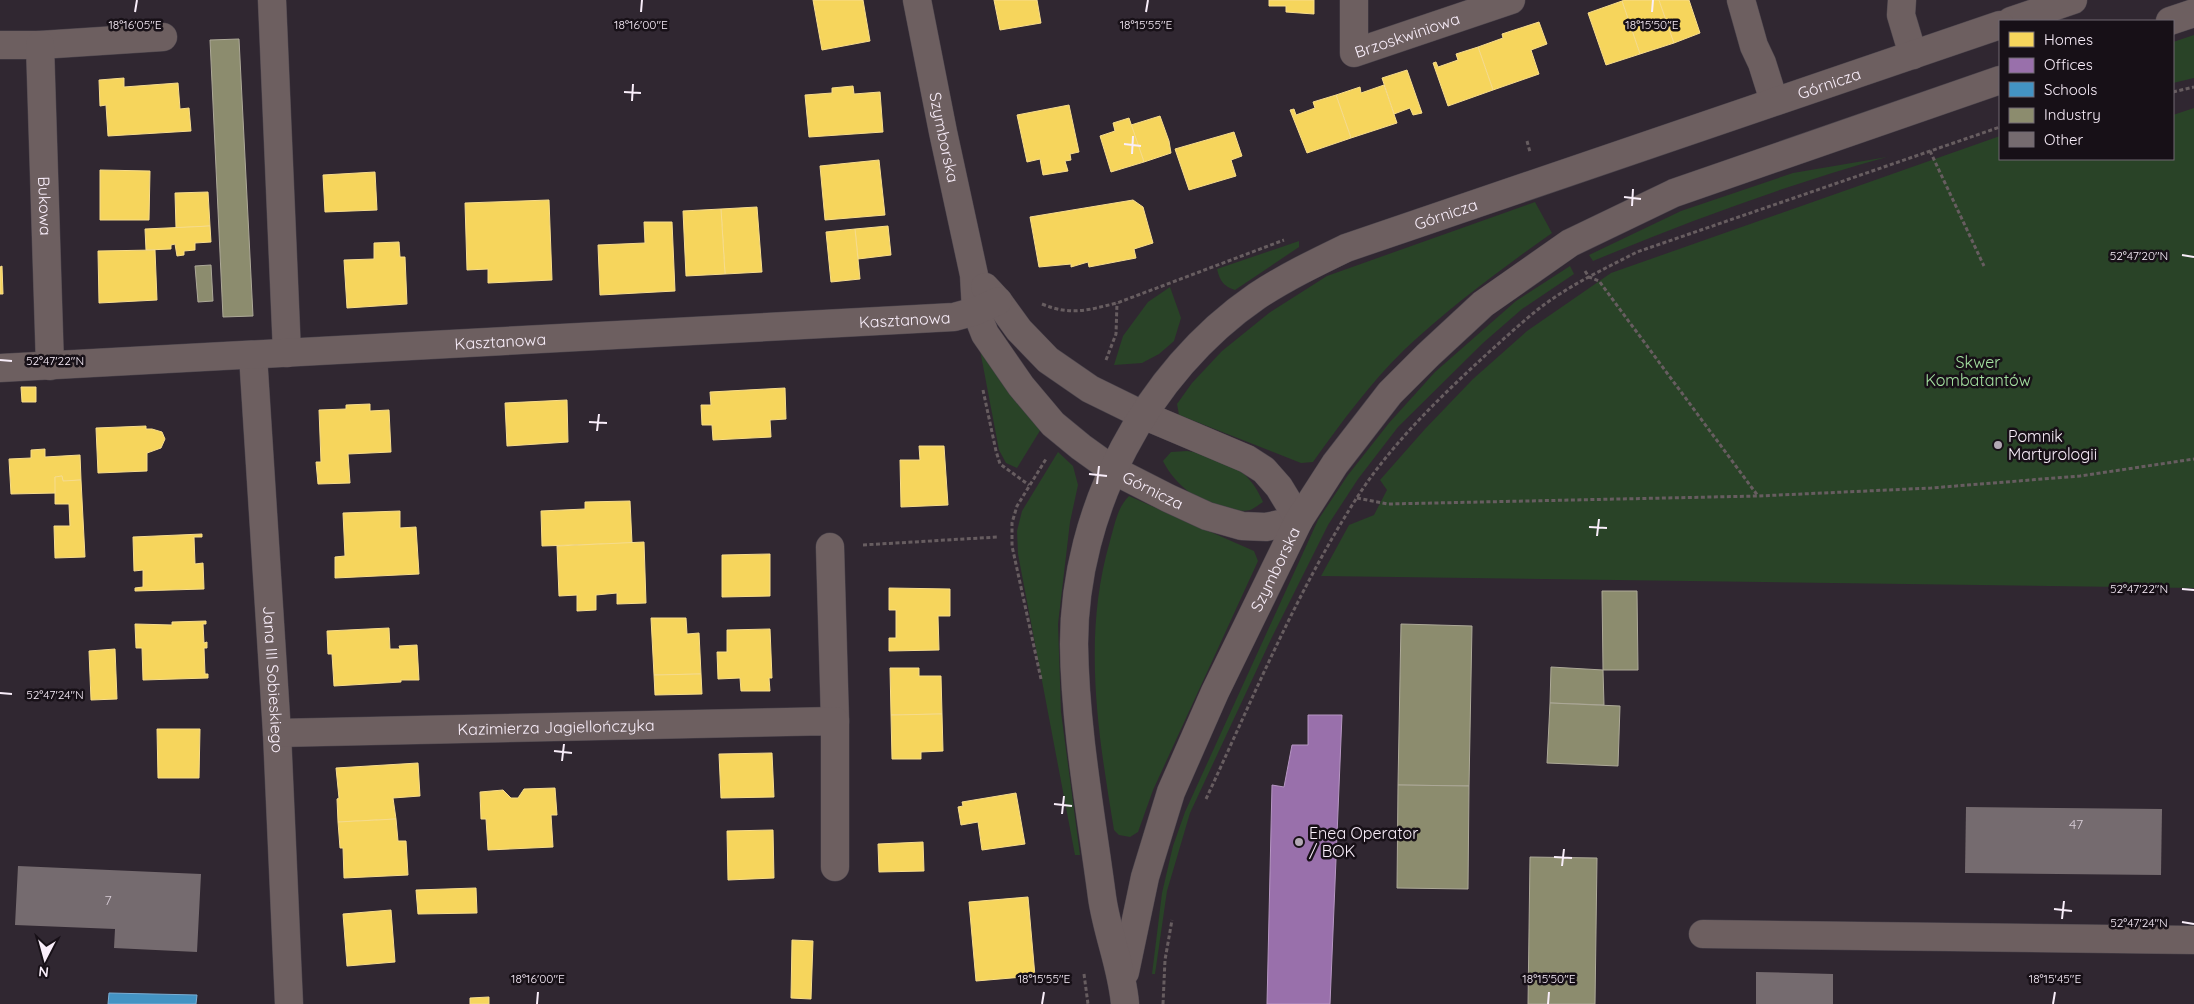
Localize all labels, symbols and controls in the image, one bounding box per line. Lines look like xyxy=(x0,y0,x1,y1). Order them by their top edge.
street label: Brzoskwiniowa xyxy=(1352,8,1462,62)
text: 18°16'05"E xyxy=(108,17,162,32)
text: 18°16'00"E xyxy=(614,17,668,32)
text: 18°15'55"E xyxy=(1120,17,1173,32)
text: 18°15'50"E xyxy=(1625,17,1679,32)
legend xyxy=(1999,20,2174,160)
text: Homes xyxy=(2044,30,2093,49)
text: Offices xyxy=(2044,55,2093,74)
street label: Górnicza xyxy=(1795,63,1863,103)
text: Schools xyxy=(2044,80,2097,99)
street label: Szymborska xyxy=(925,90,964,184)
text: Industry xyxy=(2044,105,2101,124)
text: Other xyxy=(2044,130,2084,149)
street label: Bukowa xyxy=(34,176,56,236)
street label: Górnicza xyxy=(1412,194,1480,234)
text: 52°47'20"N xyxy=(2110,248,2168,263)
street label: Kasztanowa xyxy=(858,307,951,332)
street label: Kasztanowa xyxy=(454,329,547,354)
park label: Skwer Kombatantów xyxy=(1925,352,2031,390)
text: 52°47'22"N xyxy=(26,353,84,368)
place label: Pomnik Martyrologii xyxy=(2008,426,2097,464)
marker: Pomnik Martyrologii xyxy=(1992,439,2004,451)
street label: Górnicza xyxy=(1119,467,1187,514)
street label: Szymborska xyxy=(1246,524,1304,615)
text: 52°47'22"N xyxy=(2110,581,2168,596)
street label: Jana III Sobieskiego xyxy=(259,605,288,753)
text: 52°47'24"N xyxy=(26,687,84,702)
street label: Kazimierza Jagiellończyka xyxy=(457,715,655,739)
house number: 47 xyxy=(2069,815,2083,833)
place label: Enea Operator / BOK xyxy=(1309,823,1418,861)
marker: Enea Operator / BOK xyxy=(1293,836,1305,848)
house number: 7 xyxy=(104,891,112,909)
text: 52°47'24"N xyxy=(2110,915,2168,930)
north arrow xyxy=(20,934,70,984)
text: N xyxy=(38,962,50,981)
text: 18°16'00"E xyxy=(511,971,565,986)
text: 18°15'55"E xyxy=(1018,971,1071,986)
text: 18°15'50"E xyxy=(1522,971,1576,986)
text: 18°15'45"E xyxy=(2029,971,2081,986)

